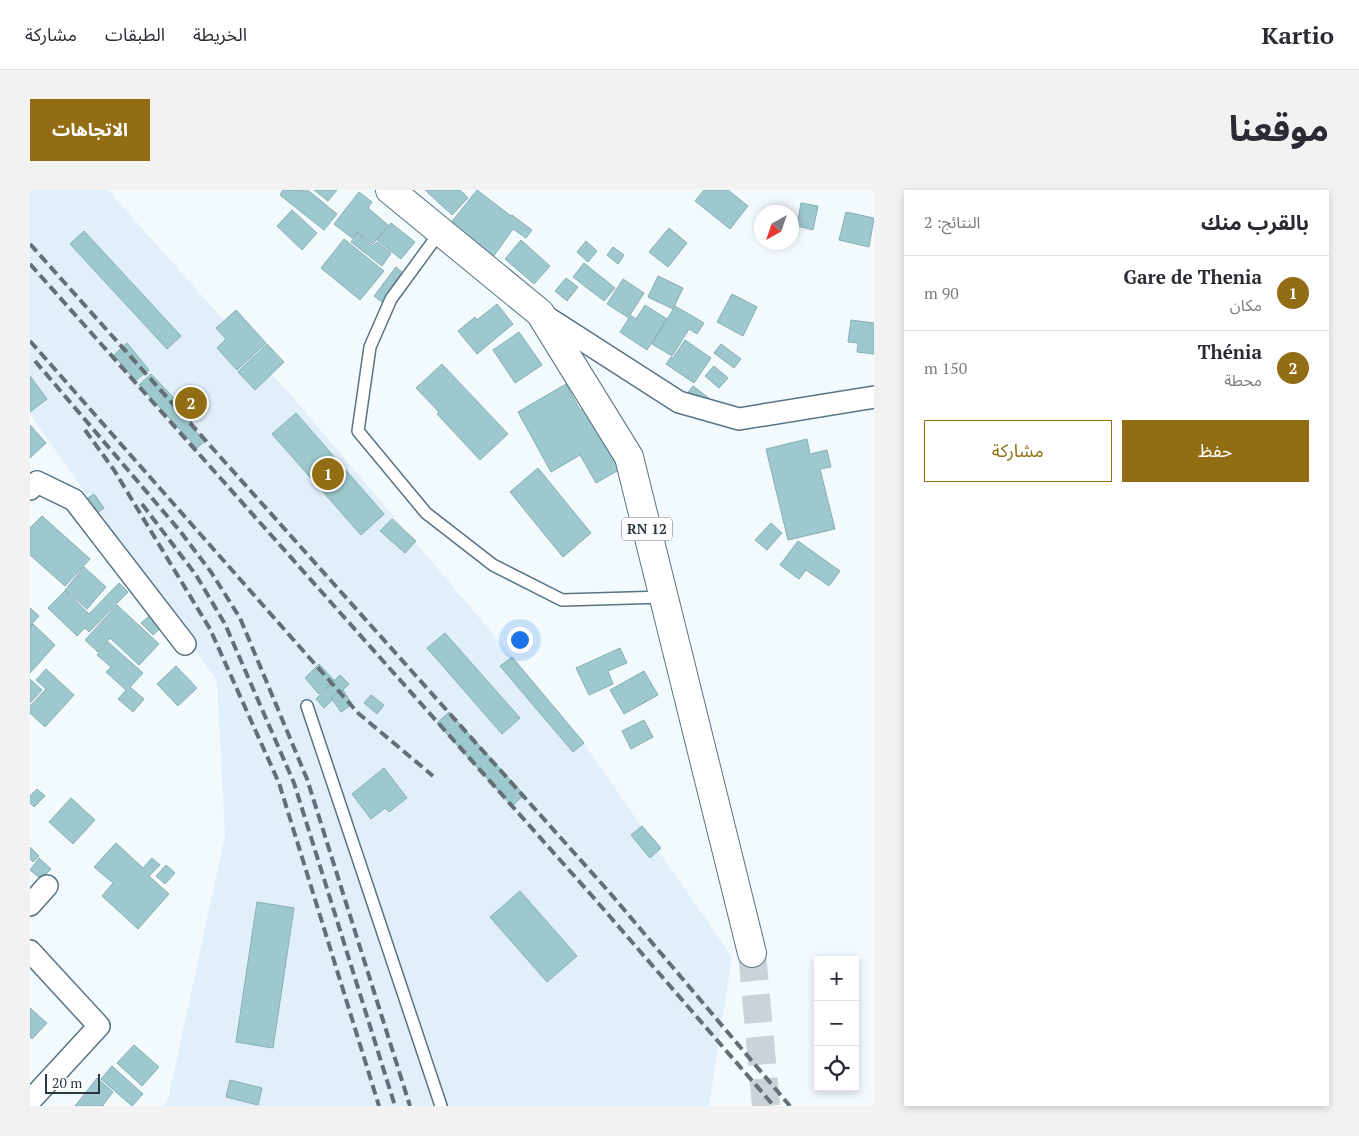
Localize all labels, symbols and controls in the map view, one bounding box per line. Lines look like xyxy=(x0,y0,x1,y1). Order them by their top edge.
text: Kartio xyxy=(1261,19,1334,51)
text: مشاركة xyxy=(25,22,77,46)
text: الطبقات xyxy=(105,22,165,46)
text: الخريطة xyxy=(193,22,247,46)
button: الاتجاهات xyxy=(30,99,150,161)
text: موقعنا xyxy=(1229,105,1329,151)
north arrow xyxy=(754,205,799,250)
text: بالقرب منك xyxy=(1201,208,1309,236)
text: النتائج: 2 xyxy=(924,211,980,233)
text: Gare de Thenia xyxy=(1124,264,1262,289)
text: 90 m xyxy=(924,282,959,304)
text: 1 xyxy=(1288,282,1298,304)
text: مكان xyxy=(1230,294,1262,316)
text: Thénia xyxy=(1198,339,1262,364)
text: 150 m xyxy=(924,357,967,379)
text: 2 xyxy=(1288,357,1298,379)
text: محطة xyxy=(1224,369,1262,391)
pin: 2 xyxy=(175,384,207,422)
button: مشاركة xyxy=(924,420,1112,482)
button: حفظ xyxy=(1122,420,1309,482)
pin: 1 xyxy=(312,455,344,493)
road number: RN 12 xyxy=(622,518,672,540)
your location xyxy=(507,627,533,653)
map controls xyxy=(814,956,859,1091)
button: + xyxy=(814,956,859,1001)
button: − xyxy=(814,1001,859,1046)
button: locate xyxy=(814,1046,859,1091)
scale bar xyxy=(45,1071,100,1094)
text: 20 m xyxy=(52,1073,82,1092)

